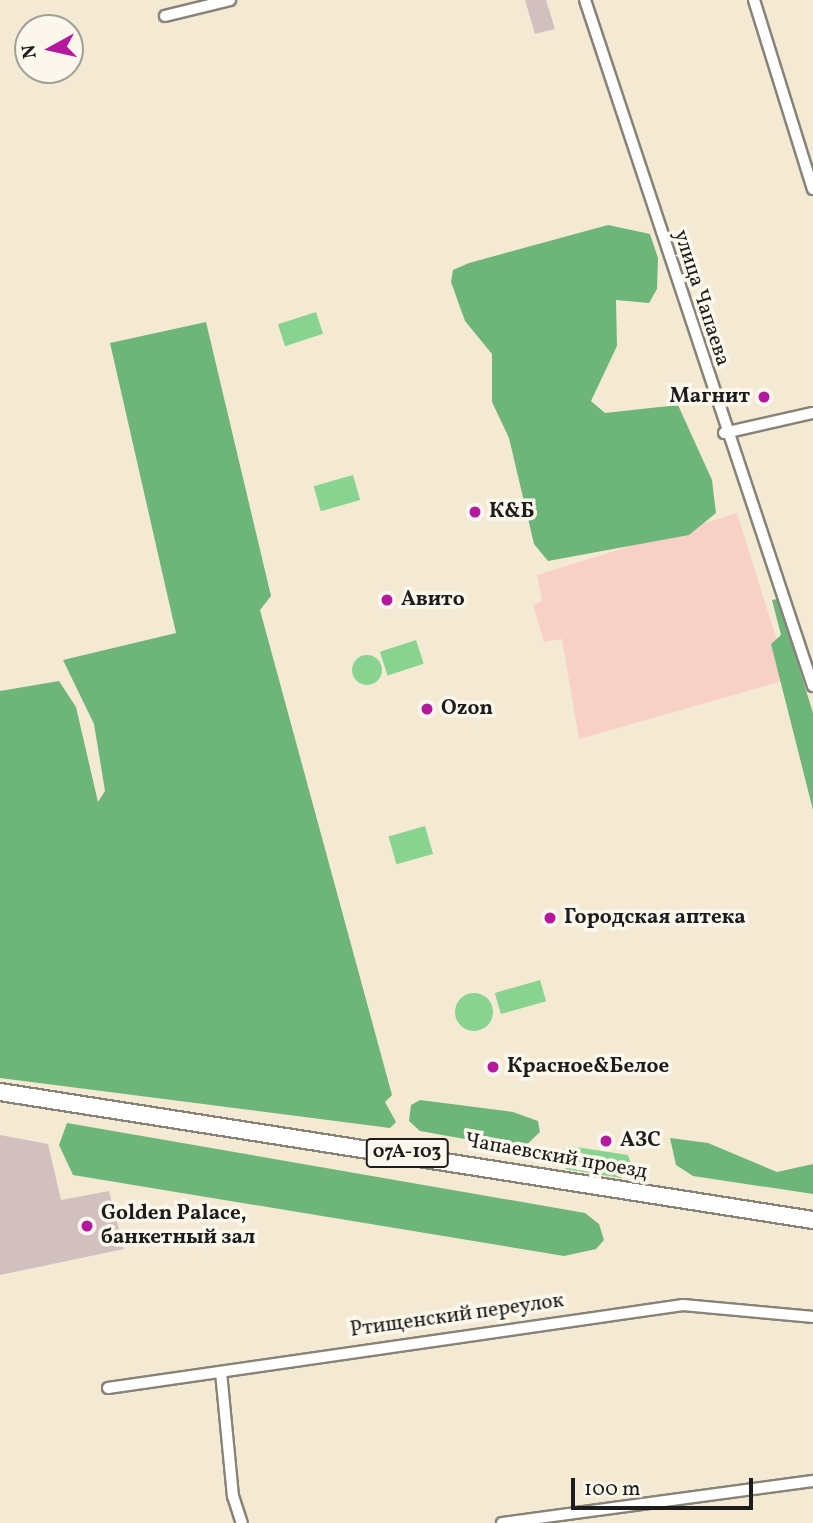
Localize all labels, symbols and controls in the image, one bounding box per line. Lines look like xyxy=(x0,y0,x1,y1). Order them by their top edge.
north arrow xyxy=(14,14,84,84)
text: N xyxy=(16,43,44,60)
street label: улица Чапаева xyxy=(667,227,735,369)
place label: Магнит xyxy=(670,384,750,410)
marker: Магнит xyxy=(756,389,772,405)
place label: К&Б xyxy=(489,499,535,525)
marker: К&Б xyxy=(467,504,483,520)
place label: Авито xyxy=(401,587,465,613)
marker: Авито xyxy=(379,592,395,608)
place label: Ozon xyxy=(441,696,493,722)
marker: Ozon xyxy=(419,701,435,717)
place label: Городская аптека xyxy=(564,905,746,931)
marker: Городская аптека xyxy=(542,910,558,926)
place label: Красное&Белое xyxy=(507,1054,669,1080)
marker: Красное&Белое xyxy=(485,1059,501,1075)
place label: АЗС xyxy=(620,1128,661,1154)
street label: Чапаевский проезд xyxy=(463,1129,649,1185)
marker: АЗС xyxy=(598,1133,614,1149)
road number: 07А-103 xyxy=(365,1138,449,1168)
place label: Golden Palace, банкетный зал xyxy=(101,1201,255,1251)
marker: Golden Palace, банкетный зал xyxy=(79,1218,95,1234)
street label: Ртищенский переулок xyxy=(349,1289,565,1343)
scale bar xyxy=(575,1464,757,1508)
text: 100 m xyxy=(584,1475,641,1504)

